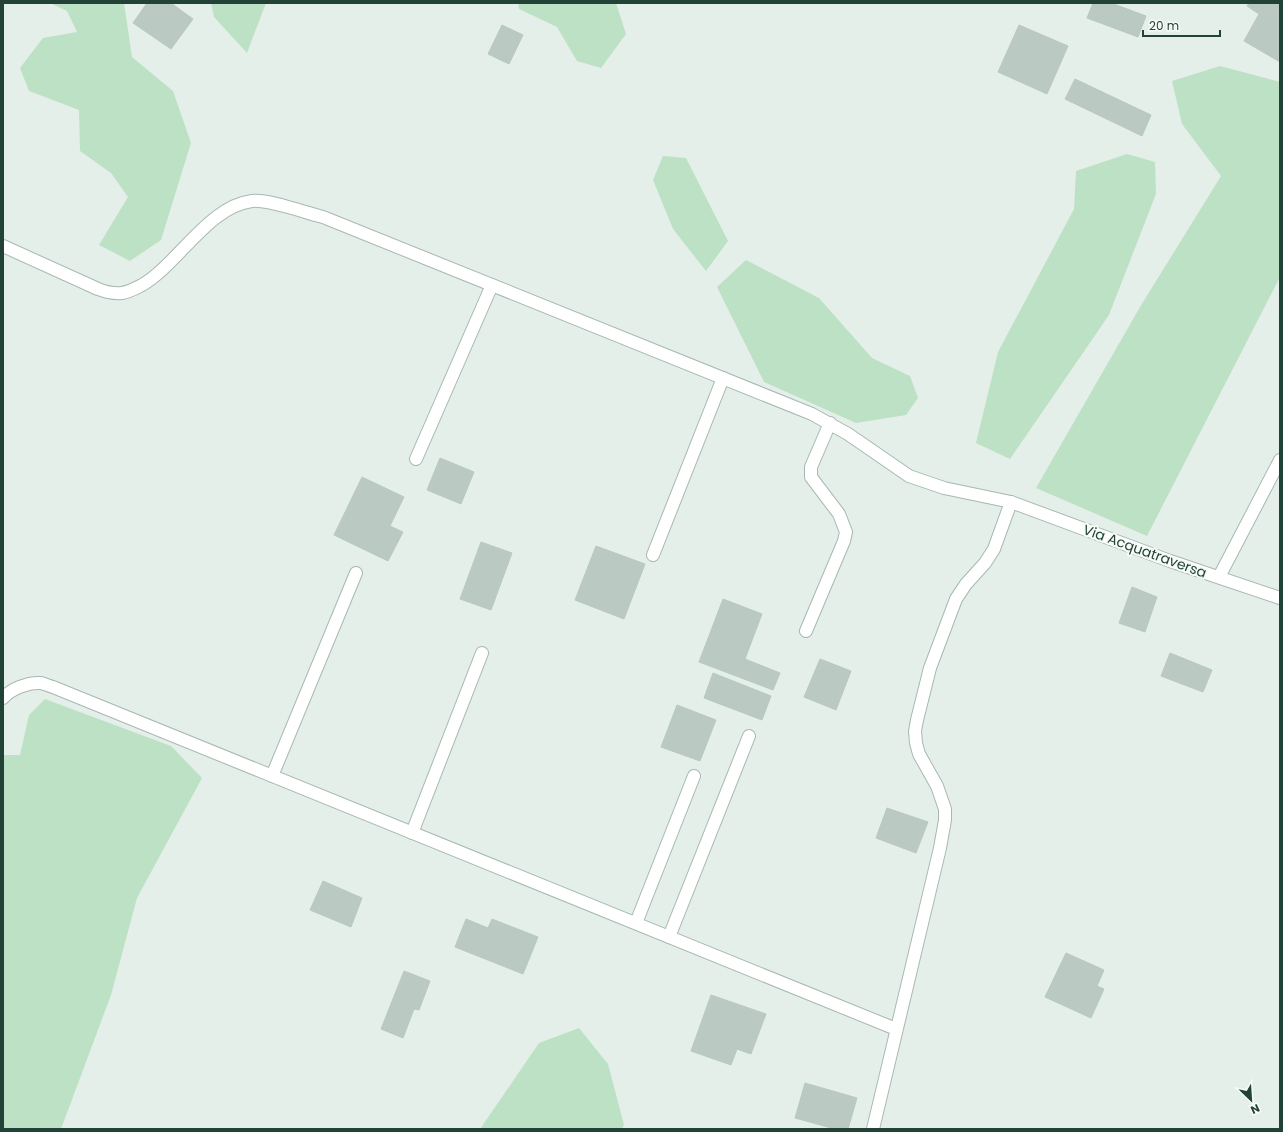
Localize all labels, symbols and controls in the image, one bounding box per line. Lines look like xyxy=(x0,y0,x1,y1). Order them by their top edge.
scale bar xyxy=(1143,12,1220,38)
text: 20 m xyxy=(1149,17,1179,34)
street label: Via Acquatraversa xyxy=(1080,519,1210,583)
north arrow xyxy=(1231,1080,1271,1120)
text: N xyxy=(1248,1100,1262,1118)

